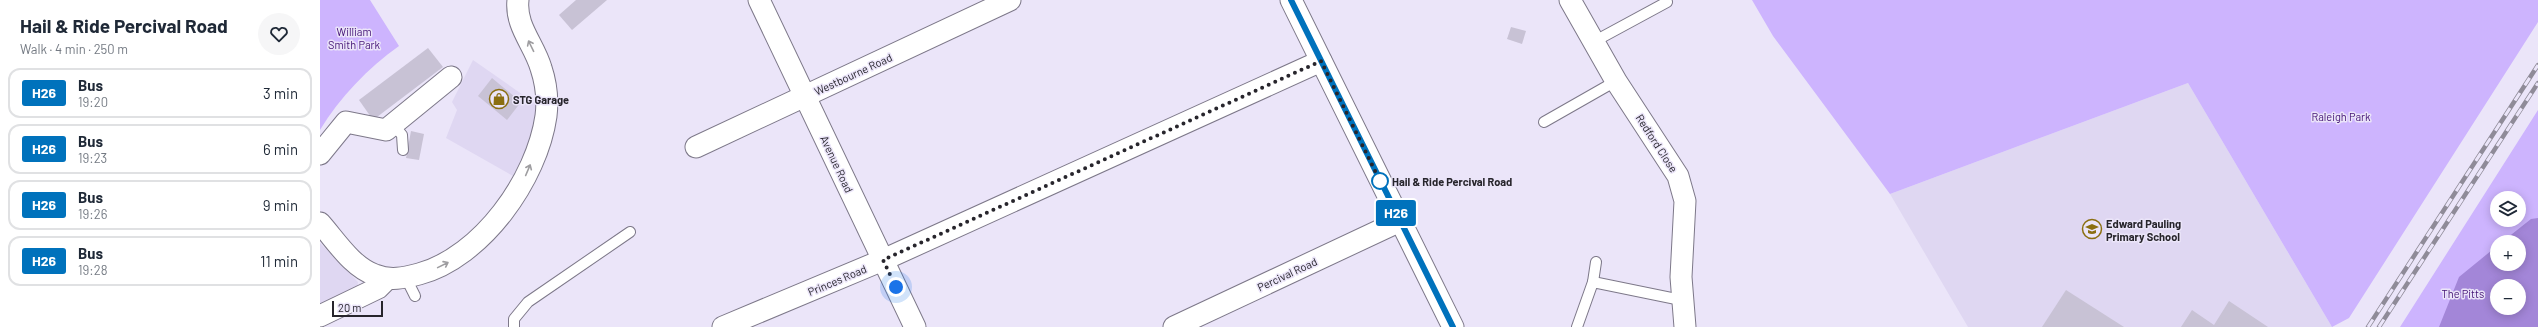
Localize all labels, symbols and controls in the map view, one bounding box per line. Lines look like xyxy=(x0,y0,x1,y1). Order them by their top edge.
button: heart xyxy=(258,13,300,55)
text: Hail & Ride Percival Road xyxy=(20,14,228,37)
park label: William Smith Park xyxy=(328,25,381,51)
one-way arrow xyxy=(527,40,534,52)
text: Walk · 4 min · 250 m xyxy=(20,41,128,57)
street label: Westbourne Road xyxy=(812,50,894,98)
text: Bus xyxy=(78,76,103,94)
text: H26 xyxy=(32,84,56,101)
text: 3 min xyxy=(263,84,298,102)
shop icon: STG Garage xyxy=(488,88,510,110)
place label: STG Garage xyxy=(513,93,569,106)
text: 19:20 xyxy=(78,94,108,110)
park label: Raleigh Park xyxy=(2311,110,2371,123)
street label: Redford Close xyxy=(1633,112,1681,175)
text: Bus xyxy=(78,132,103,150)
street label: Avenue Road xyxy=(818,133,856,195)
text: H26 xyxy=(32,140,56,157)
text: 6 min xyxy=(263,140,298,158)
text: 19:23 xyxy=(78,150,107,166)
one-way arrow xyxy=(525,164,532,176)
marker: Hail & Ride Percival Road xyxy=(1371,172,1389,190)
place label: Hail & Ride Percival Road xyxy=(1392,175,1512,188)
text: Bus xyxy=(78,188,103,206)
map controls xyxy=(2490,191,2526,315)
button: layers xyxy=(2490,191,2526,227)
text: H26 xyxy=(32,196,56,213)
text: 9 min xyxy=(263,196,298,214)
line badge: H26 xyxy=(1373,200,1419,226)
text: H26 xyxy=(1384,204,1408,221)
text: 19:26 xyxy=(78,206,107,222)
place label: Edward Pauling Primary School xyxy=(2106,217,2181,243)
school or university icon: Edward Pauling Primary School xyxy=(2081,218,2103,240)
button: + xyxy=(2490,235,2526,271)
text: Bus xyxy=(78,244,103,262)
text: H26 xyxy=(32,252,56,269)
text: 11 min xyxy=(260,252,298,270)
street label: Percival Road xyxy=(1255,254,1319,294)
one-way arrow xyxy=(437,261,449,268)
text: 19:28 xyxy=(78,262,107,278)
street label: Princes Road xyxy=(806,262,868,298)
your location xyxy=(886,277,906,297)
button: − xyxy=(2490,279,2526,315)
park label: The Pitts xyxy=(2442,287,2484,300)
scale bar xyxy=(332,299,383,318)
text: 20 m xyxy=(338,301,361,314)

